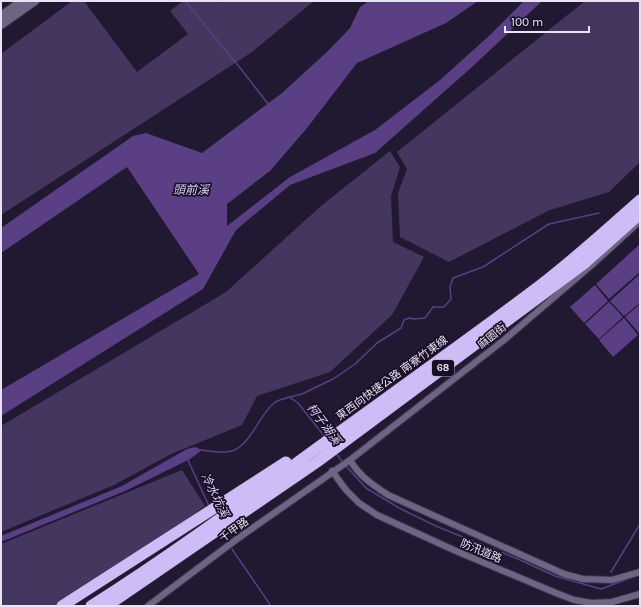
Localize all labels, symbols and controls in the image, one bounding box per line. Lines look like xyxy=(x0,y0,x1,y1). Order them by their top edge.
scale bar xyxy=(505,8,589,34)
text: 100 m xyxy=(511,15,543,29)
water label: 頭前溪 xyxy=(173,183,211,197)
street label: 麻園街 xyxy=(475,321,509,351)
street label: 東西向快速公路 南寮竹東線 xyxy=(334,333,450,423)
road number: 68 xyxy=(432,360,454,376)
water label: 柯子湖溪 xyxy=(304,401,345,449)
water label: 冷水坑溪 xyxy=(198,470,233,521)
street label: 千甲路 xyxy=(217,515,251,545)
street label: 防汛道路 xyxy=(458,536,504,566)

